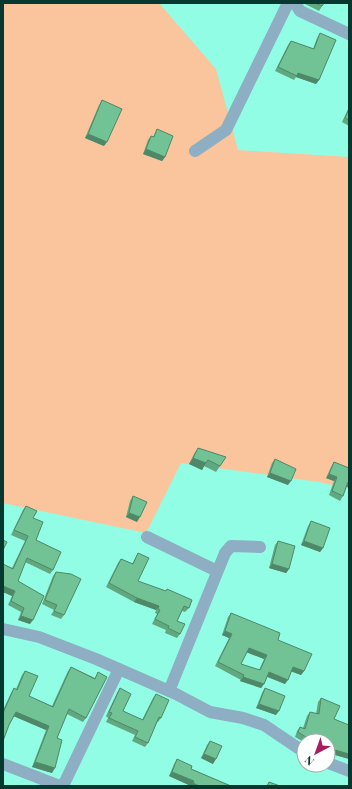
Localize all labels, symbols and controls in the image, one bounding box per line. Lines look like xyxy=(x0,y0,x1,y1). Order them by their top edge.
north arrow xyxy=(296,733,336,773)
text: N xyxy=(301,753,317,769)

